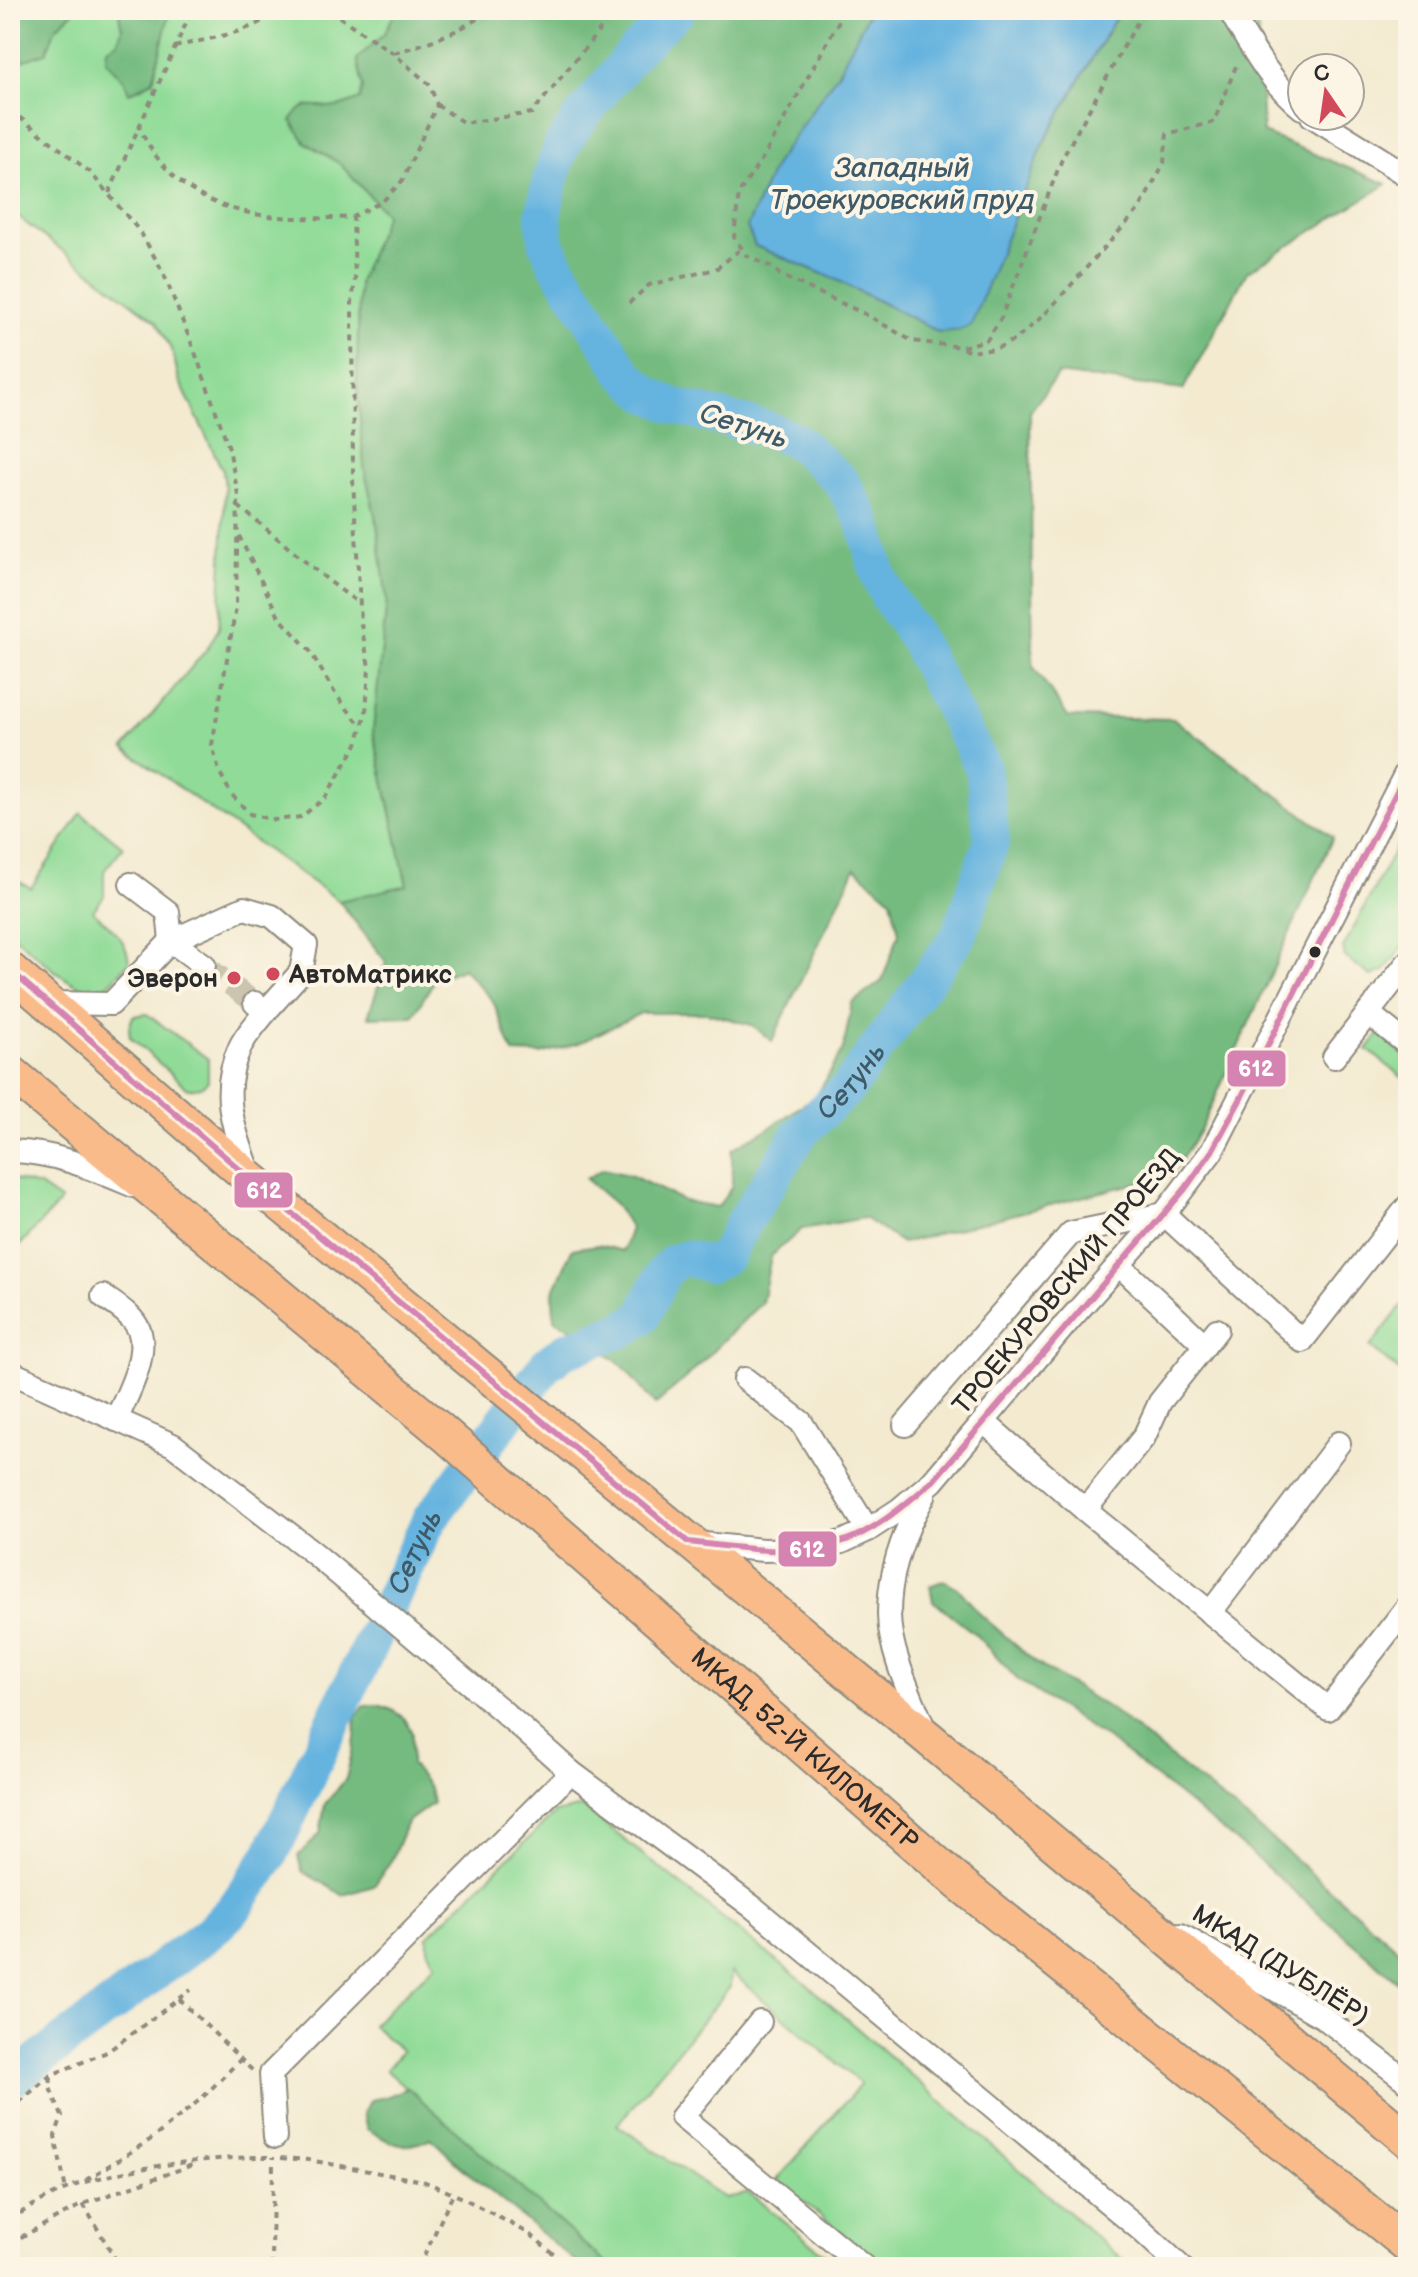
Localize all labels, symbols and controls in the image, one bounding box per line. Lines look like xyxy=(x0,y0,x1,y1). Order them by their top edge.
north arrow xyxy=(1286,52,1366,132)
text: С xyxy=(1311,59,1332,89)
water label: Западный Троекуровский пруд xyxy=(770,152,1035,217)
water label: Сетунь xyxy=(696,397,792,456)
unlabelled marker xyxy=(1307,944,1323,960)
place label: АвтоМатрикс xyxy=(288,960,452,991)
place label: Эверон xyxy=(127,964,218,995)
marker: АвтоМатрикс xyxy=(264,965,282,983)
marker: Эверон xyxy=(225,969,243,987)
water label: Сетунь xyxy=(810,1037,893,1127)
line badge: 612 xyxy=(1226,1049,1287,1088)
text: 612 xyxy=(1238,1056,1274,1083)
street label: ТРОЕКУРОВСКИЙ ПРОЕЗД xyxy=(947,1143,1188,1421)
line badge: 612 xyxy=(233,1171,294,1209)
text: 612 xyxy=(246,1178,282,1205)
water label: Сетунь xyxy=(381,1502,450,1600)
line badge: 612 xyxy=(777,1530,838,1568)
text: 612 xyxy=(789,1537,825,1564)
street label: МКАД, 52-Й КИЛОМЕТР xyxy=(684,1642,925,1858)
street label: МКАД (ДУБЛЁР) xyxy=(1186,1898,1375,2032)

